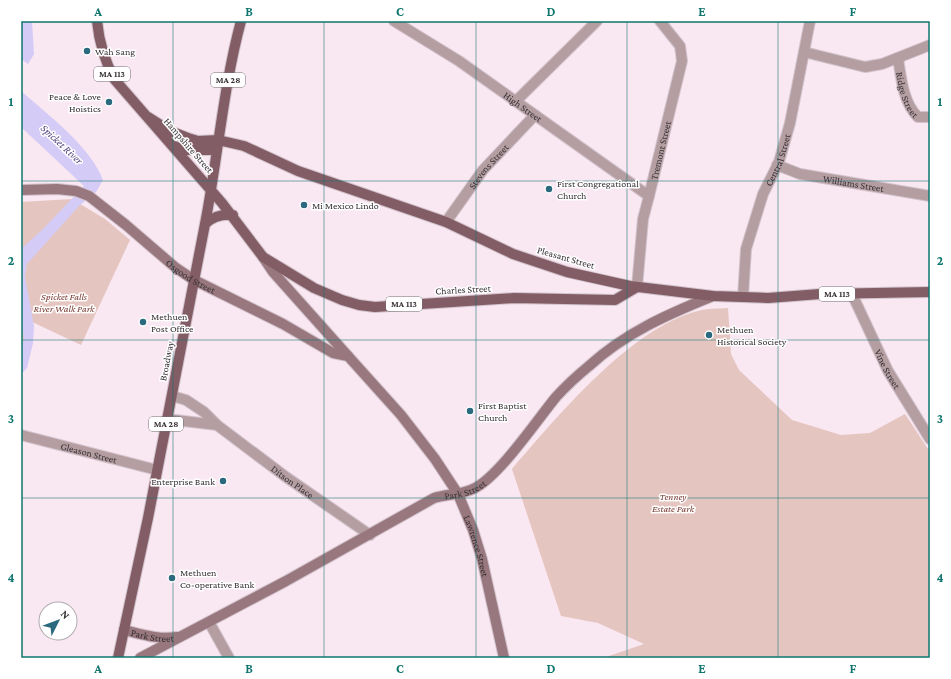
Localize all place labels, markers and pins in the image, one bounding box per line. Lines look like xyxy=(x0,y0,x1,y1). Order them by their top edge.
marker: Wah Sang xyxy=(82,46,92,56)
place label: Wah Sang xyxy=(95,46,135,57)
place label: Peace & Love Hoistics xyxy=(49,91,102,114)
marker: Peace & Love Hoistics xyxy=(104,97,114,107)
place label: First Congregational Church xyxy=(557,178,639,201)
marker: First Congregational Church xyxy=(544,184,554,194)
marker: Mi Mexico Lindo xyxy=(299,200,309,210)
place label: Mi Mexico Lindo xyxy=(312,200,379,211)
place label: Methuen Post Office xyxy=(151,311,194,334)
marker: Methuen Post Office xyxy=(138,317,148,327)
place label: Methuen Historical Society xyxy=(717,324,787,347)
marker: Methuen Historical Society xyxy=(704,330,714,340)
place label: First Baptist Church xyxy=(478,400,527,423)
marker: First Baptist Church xyxy=(465,406,475,416)
place label: Enterprise Bank xyxy=(151,476,215,487)
marker: Enterprise Bank xyxy=(218,476,228,486)
place label: Methuen Co-operative Bank xyxy=(180,567,255,590)
marker: Methuen Co-operative Bank xyxy=(167,573,177,583)

